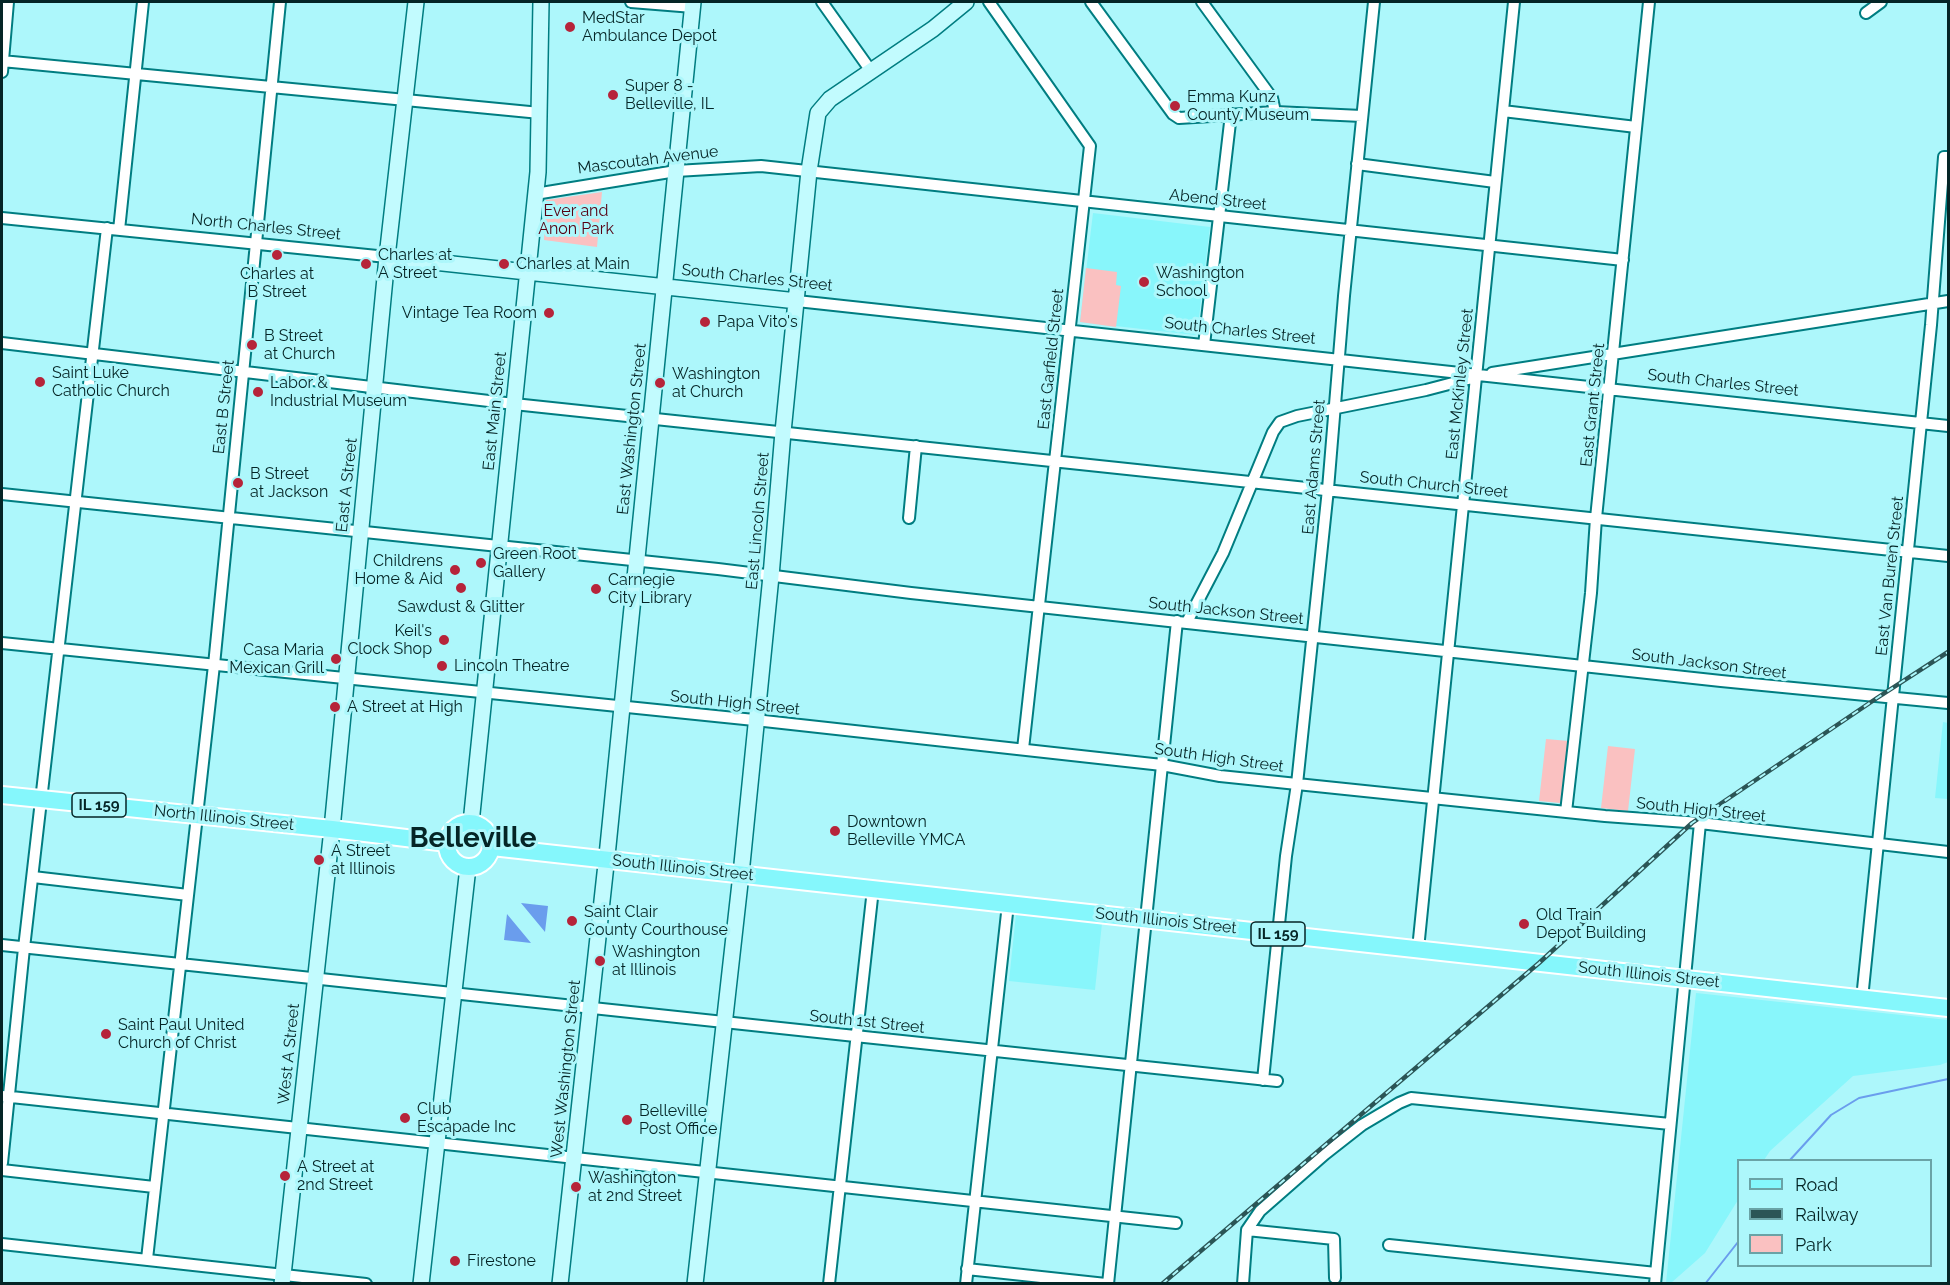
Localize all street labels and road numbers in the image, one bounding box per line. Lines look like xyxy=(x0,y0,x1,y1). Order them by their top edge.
street label: Mascoutah Avenue xyxy=(576,142,720,178)
street label: Abend Street xyxy=(1168,185,1268,215)
street label: North Charles Street xyxy=(190,210,342,244)
street label: South Charles Street xyxy=(680,261,834,295)
street label: East Garfield Street xyxy=(1034,288,1068,430)
street label: East McKinley Street xyxy=(1443,307,1477,461)
street label: South Charles Street xyxy=(1163,314,1317,348)
street label: East Washington Street xyxy=(613,342,651,516)
street label: East Grant Street xyxy=(1577,342,1609,468)
street label: East Main Street xyxy=(479,351,511,471)
street label: East B Street xyxy=(210,359,238,455)
street label: South Charles Street xyxy=(1646,366,1800,400)
street label: East Adams Street xyxy=(1299,399,1329,535)
street label: East A Street xyxy=(332,437,362,533)
street label: East Lincoln Street xyxy=(742,451,774,591)
street label: South Church Street xyxy=(1359,468,1509,502)
street label: East Van Buren Street xyxy=(1872,495,1908,657)
street label: South Jackson Street xyxy=(1147,593,1305,629)
street label: South Jackson Street xyxy=(1630,645,1788,683)
street label: South High Street xyxy=(669,687,801,719)
street label: South High Street xyxy=(1153,739,1285,777)
road number: IL 159 xyxy=(72,793,126,817)
street label: South High Street xyxy=(1635,794,1767,826)
street label: North Illinois Street xyxy=(153,801,295,835)
street label: South Illinois Street xyxy=(611,851,755,885)
street label: South Illinois Street xyxy=(1094,904,1238,938)
road number: IL 159 xyxy=(1251,922,1305,946)
street label: South Illinois Street xyxy=(1577,958,1721,992)
street label: West Washington Street xyxy=(547,979,585,1159)
street label: West A Street xyxy=(274,1003,304,1105)
street label: South 1st Street xyxy=(808,1006,926,1038)

